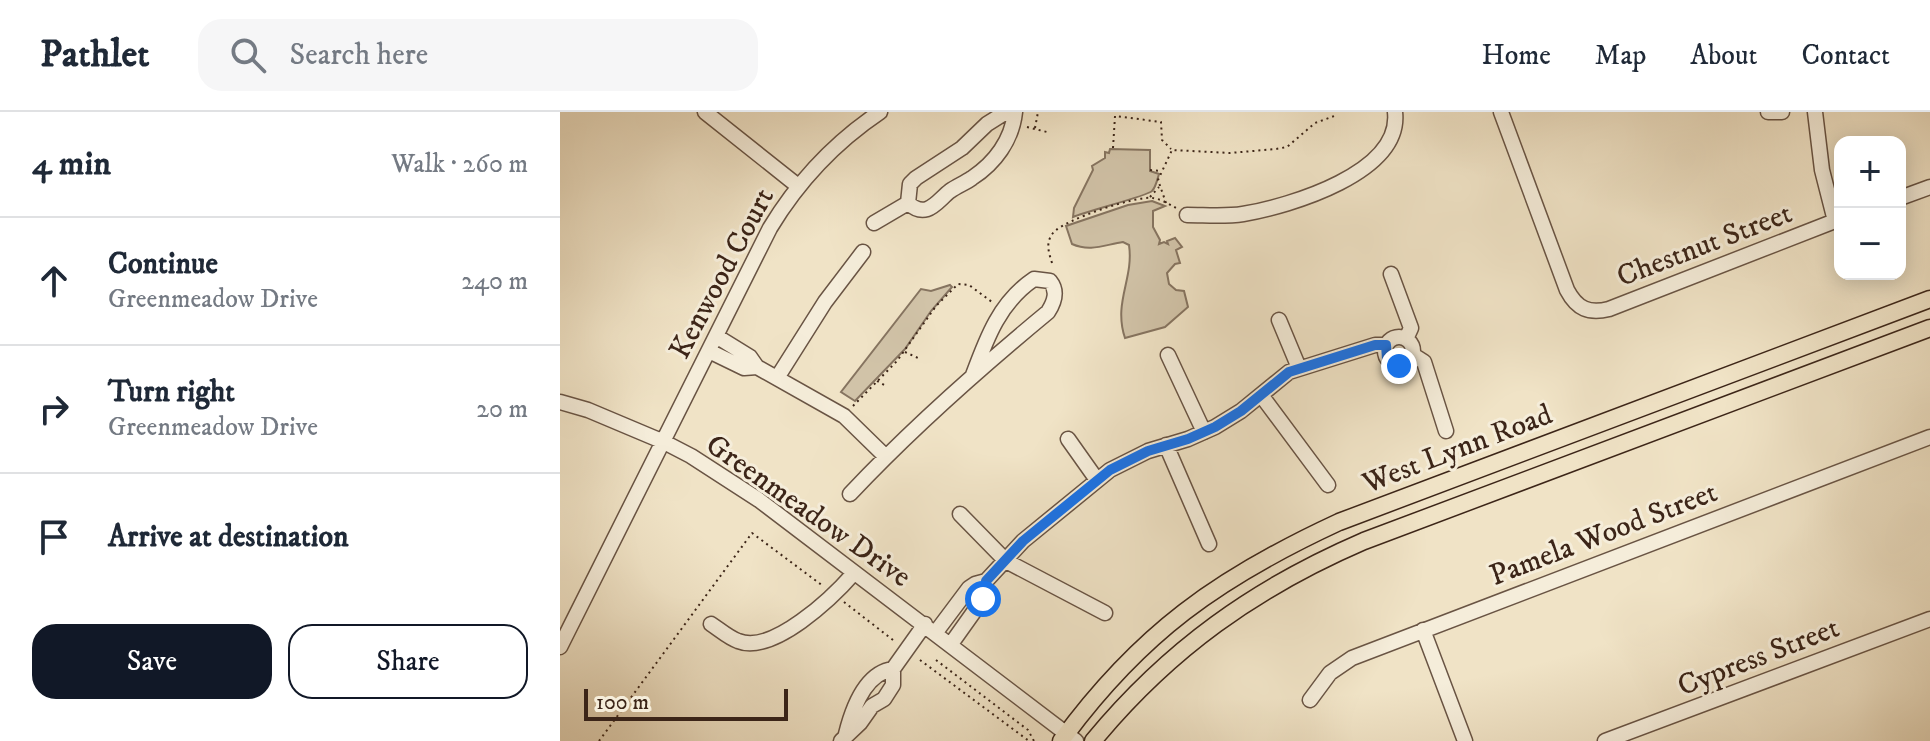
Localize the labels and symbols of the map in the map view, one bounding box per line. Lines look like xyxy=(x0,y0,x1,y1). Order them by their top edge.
street label: Kenwood Court xyxy=(662,182,783,365)
street label: Chestnut Street xyxy=(1612,195,1797,296)
route end xyxy=(1381,348,1417,384)
street label: West Lynn Road xyxy=(1357,396,1558,503)
street label: Greenmeadow Drive xyxy=(698,427,918,596)
street label: Pamela Wood Street xyxy=(1485,474,1723,595)
route start xyxy=(965,581,1001,617)
street label: Cypress Street xyxy=(1673,610,1844,705)
scale bar xyxy=(584,685,788,721)

